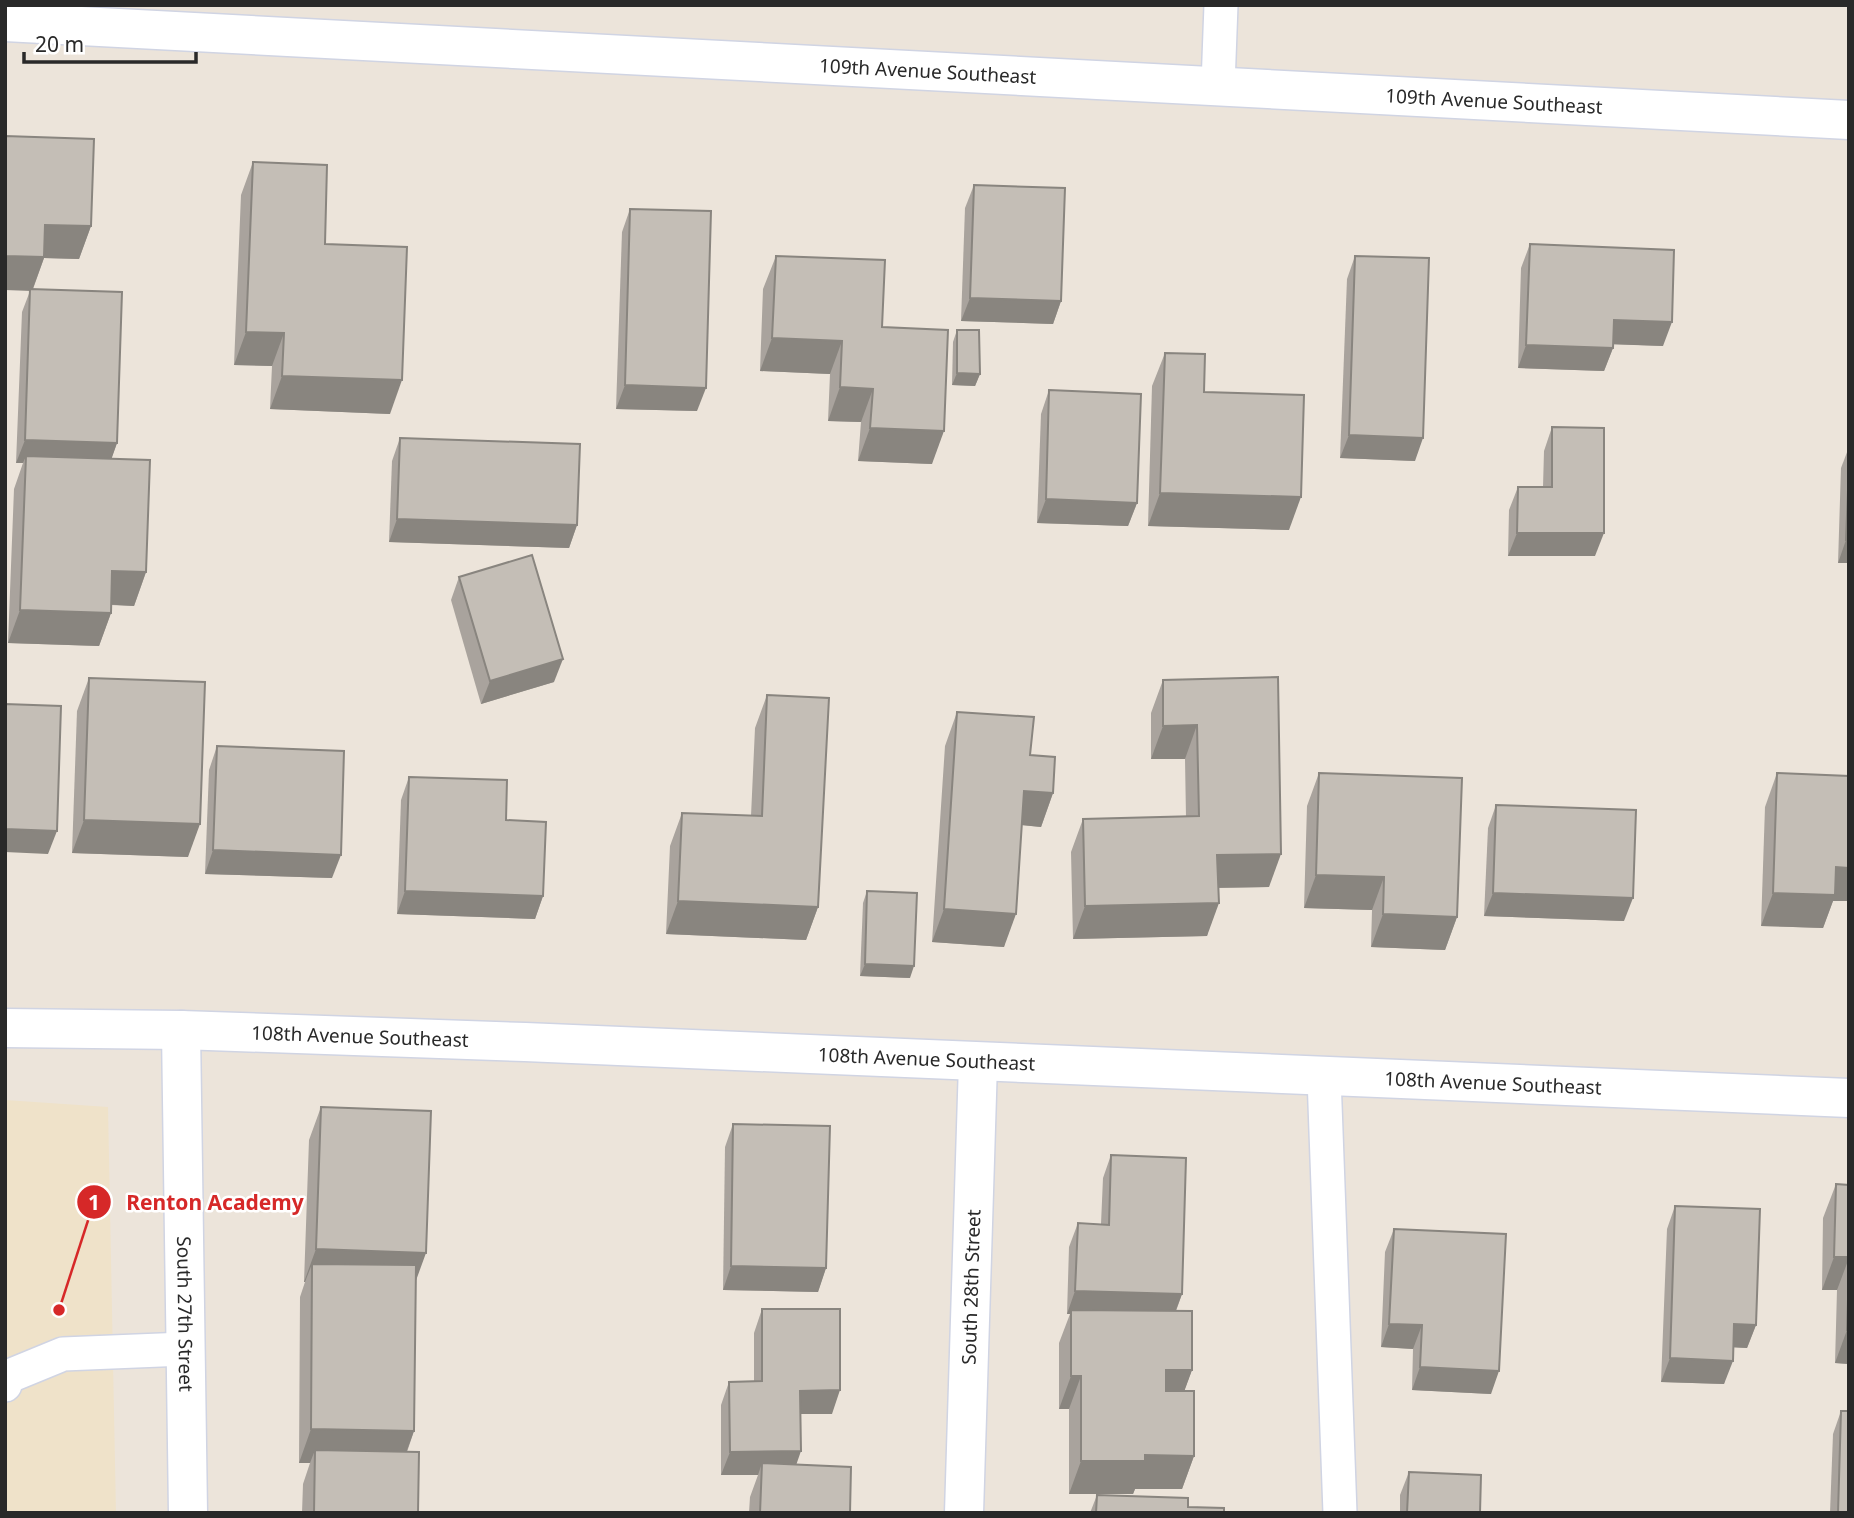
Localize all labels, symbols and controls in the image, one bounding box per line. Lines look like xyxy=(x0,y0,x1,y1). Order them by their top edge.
scale bar xyxy=(24,21,196,65)
text: 20 m xyxy=(35,30,84,58)
street label: 109th Avenue Southeast xyxy=(818,52,1037,90)
street label: 109th Avenue Southeast xyxy=(1385,82,1603,120)
street label: 108th Avenue Southeast xyxy=(251,1019,469,1053)
street label: 108th Avenue Southeast xyxy=(817,1041,1036,1077)
street label: 108th Avenue Southeast xyxy=(1384,1065,1602,1101)
callout: Renton Academy xyxy=(77,1181,317,1223)
text: 1 xyxy=(88,1188,100,1216)
text: Renton Academy xyxy=(126,1188,304,1216)
street label: South 28th Street xyxy=(956,1209,986,1365)
street label: South 27th Street xyxy=(171,1236,199,1392)

